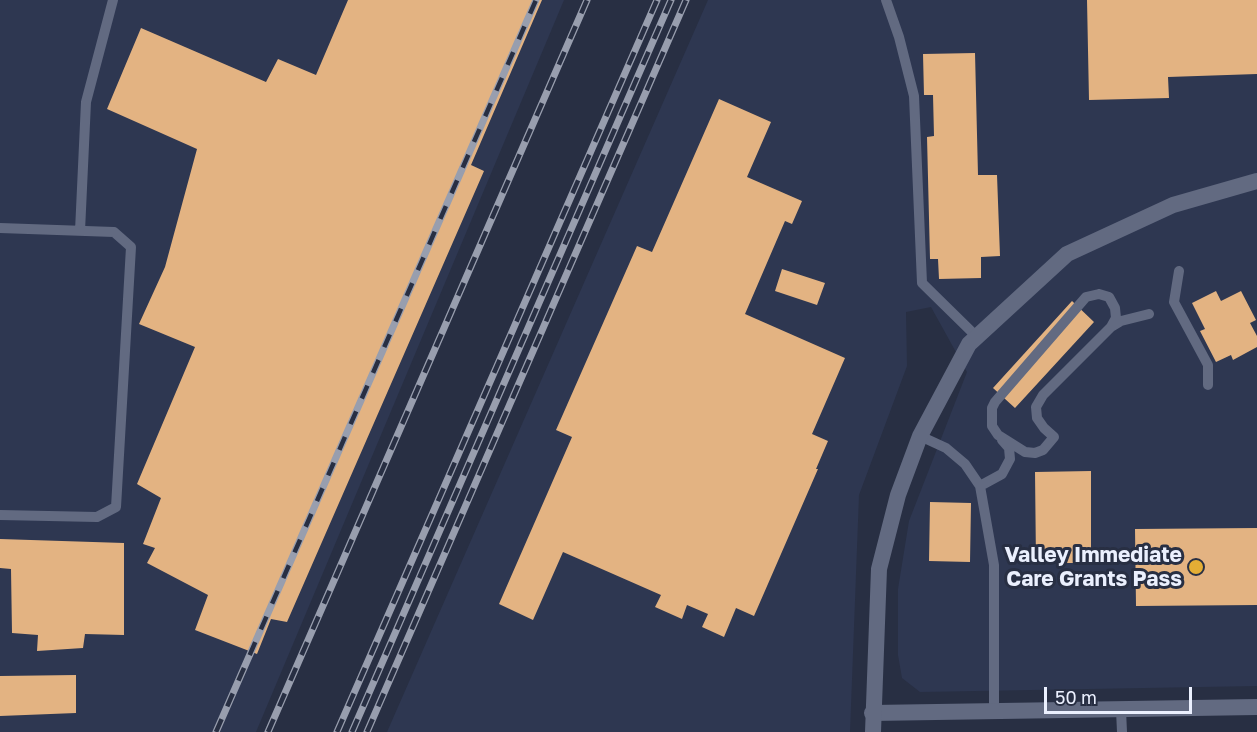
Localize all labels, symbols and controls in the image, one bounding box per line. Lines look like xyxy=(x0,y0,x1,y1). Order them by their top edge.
place label: Valley Immediate Care Grants Pass xyxy=(1005,542,1182,592)
marker: Valley Immediate Care Grants Pass xyxy=(1187,558,1205,576)
scale bar xyxy=(1047,675,1196,713)
text: 50 m xyxy=(1055,686,1097,708)

